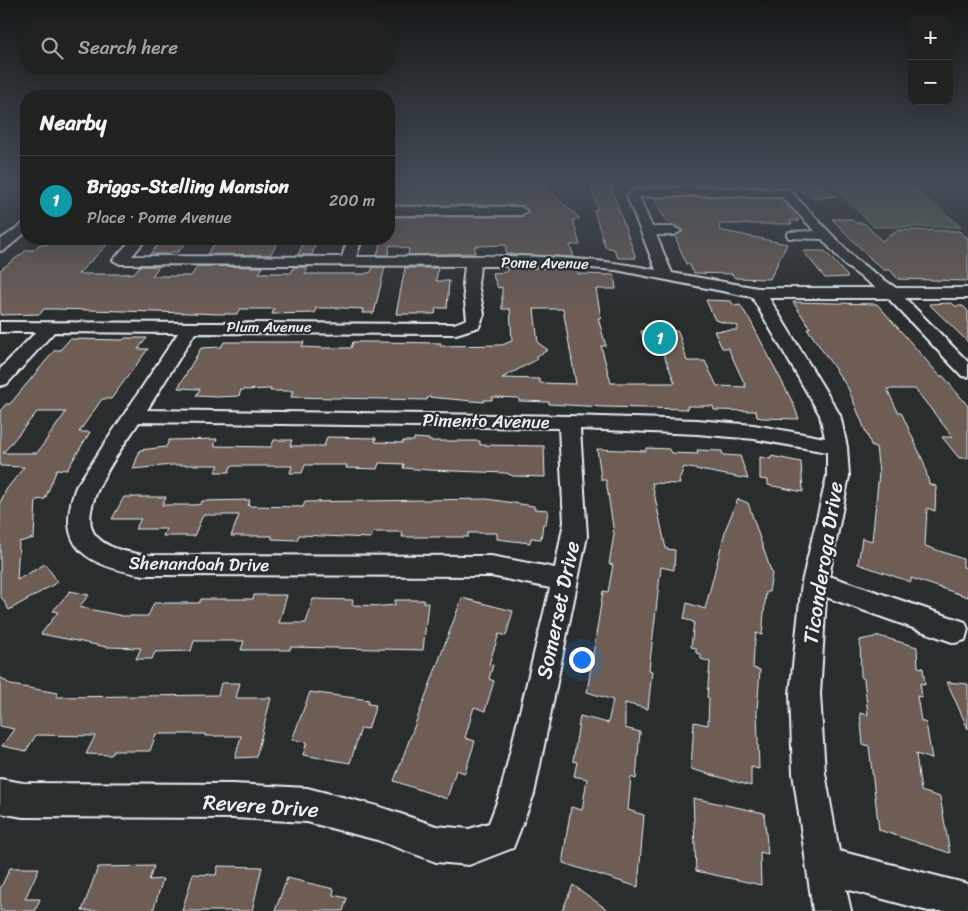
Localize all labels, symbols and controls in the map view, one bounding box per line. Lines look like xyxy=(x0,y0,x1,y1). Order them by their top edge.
map controls xyxy=(908,15,953,105)
button: + xyxy=(908,15,953,60)
search box xyxy=(20,20,395,75)
text: Search here xyxy=(78,31,178,64)
icon: search xyxy=(38,34,66,62)
button: − xyxy=(908,60,953,105)
text: Nearby xyxy=(40,104,106,142)
text: Briggs-Stelling Mansion xyxy=(87,170,289,203)
text: 1 xyxy=(53,186,59,215)
text: 200 m xyxy=(329,186,375,215)
text: Place · Pome Avenue xyxy=(87,203,232,232)
street label: Pome Avenue xyxy=(501,249,589,277)
street label: Plum Avenue xyxy=(226,314,312,340)
pin: 1 xyxy=(644,319,676,357)
street label: Pimento Avenue xyxy=(422,404,550,438)
street label: Ticonderoga Drive xyxy=(791,479,855,647)
street label: Somerset Drive xyxy=(525,537,591,683)
street label: Shenandoah Drive xyxy=(129,547,270,581)
your location xyxy=(569,647,595,673)
street label: Revere Drive xyxy=(202,783,320,829)

